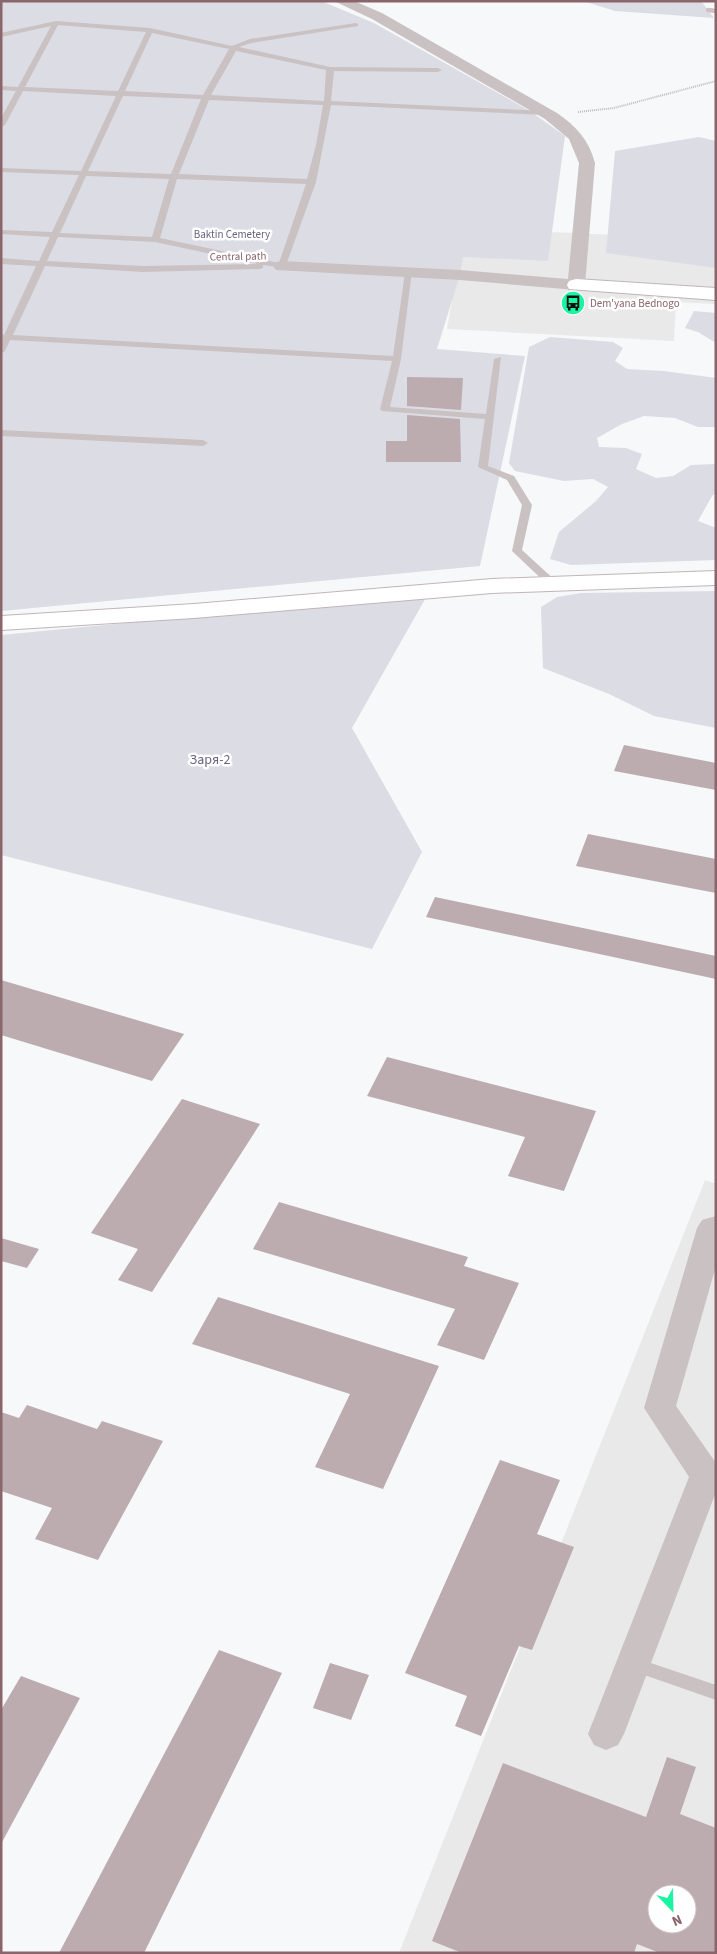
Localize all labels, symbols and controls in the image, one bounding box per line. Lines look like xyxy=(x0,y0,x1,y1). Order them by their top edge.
park label: Baktin Cemetery xyxy=(194,227,270,242)
street label: Central path xyxy=(210,249,266,264)
bus stop icon: Dem'yana Bednogo xyxy=(560,290,586,316)
place label: Dem'yana Bednogo xyxy=(590,296,680,311)
park label: Заря-2 xyxy=(190,750,231,770)
north arrow xyxy=(647,1884,697,1934)
text: N xyxy=(668,1909,685,1931)

